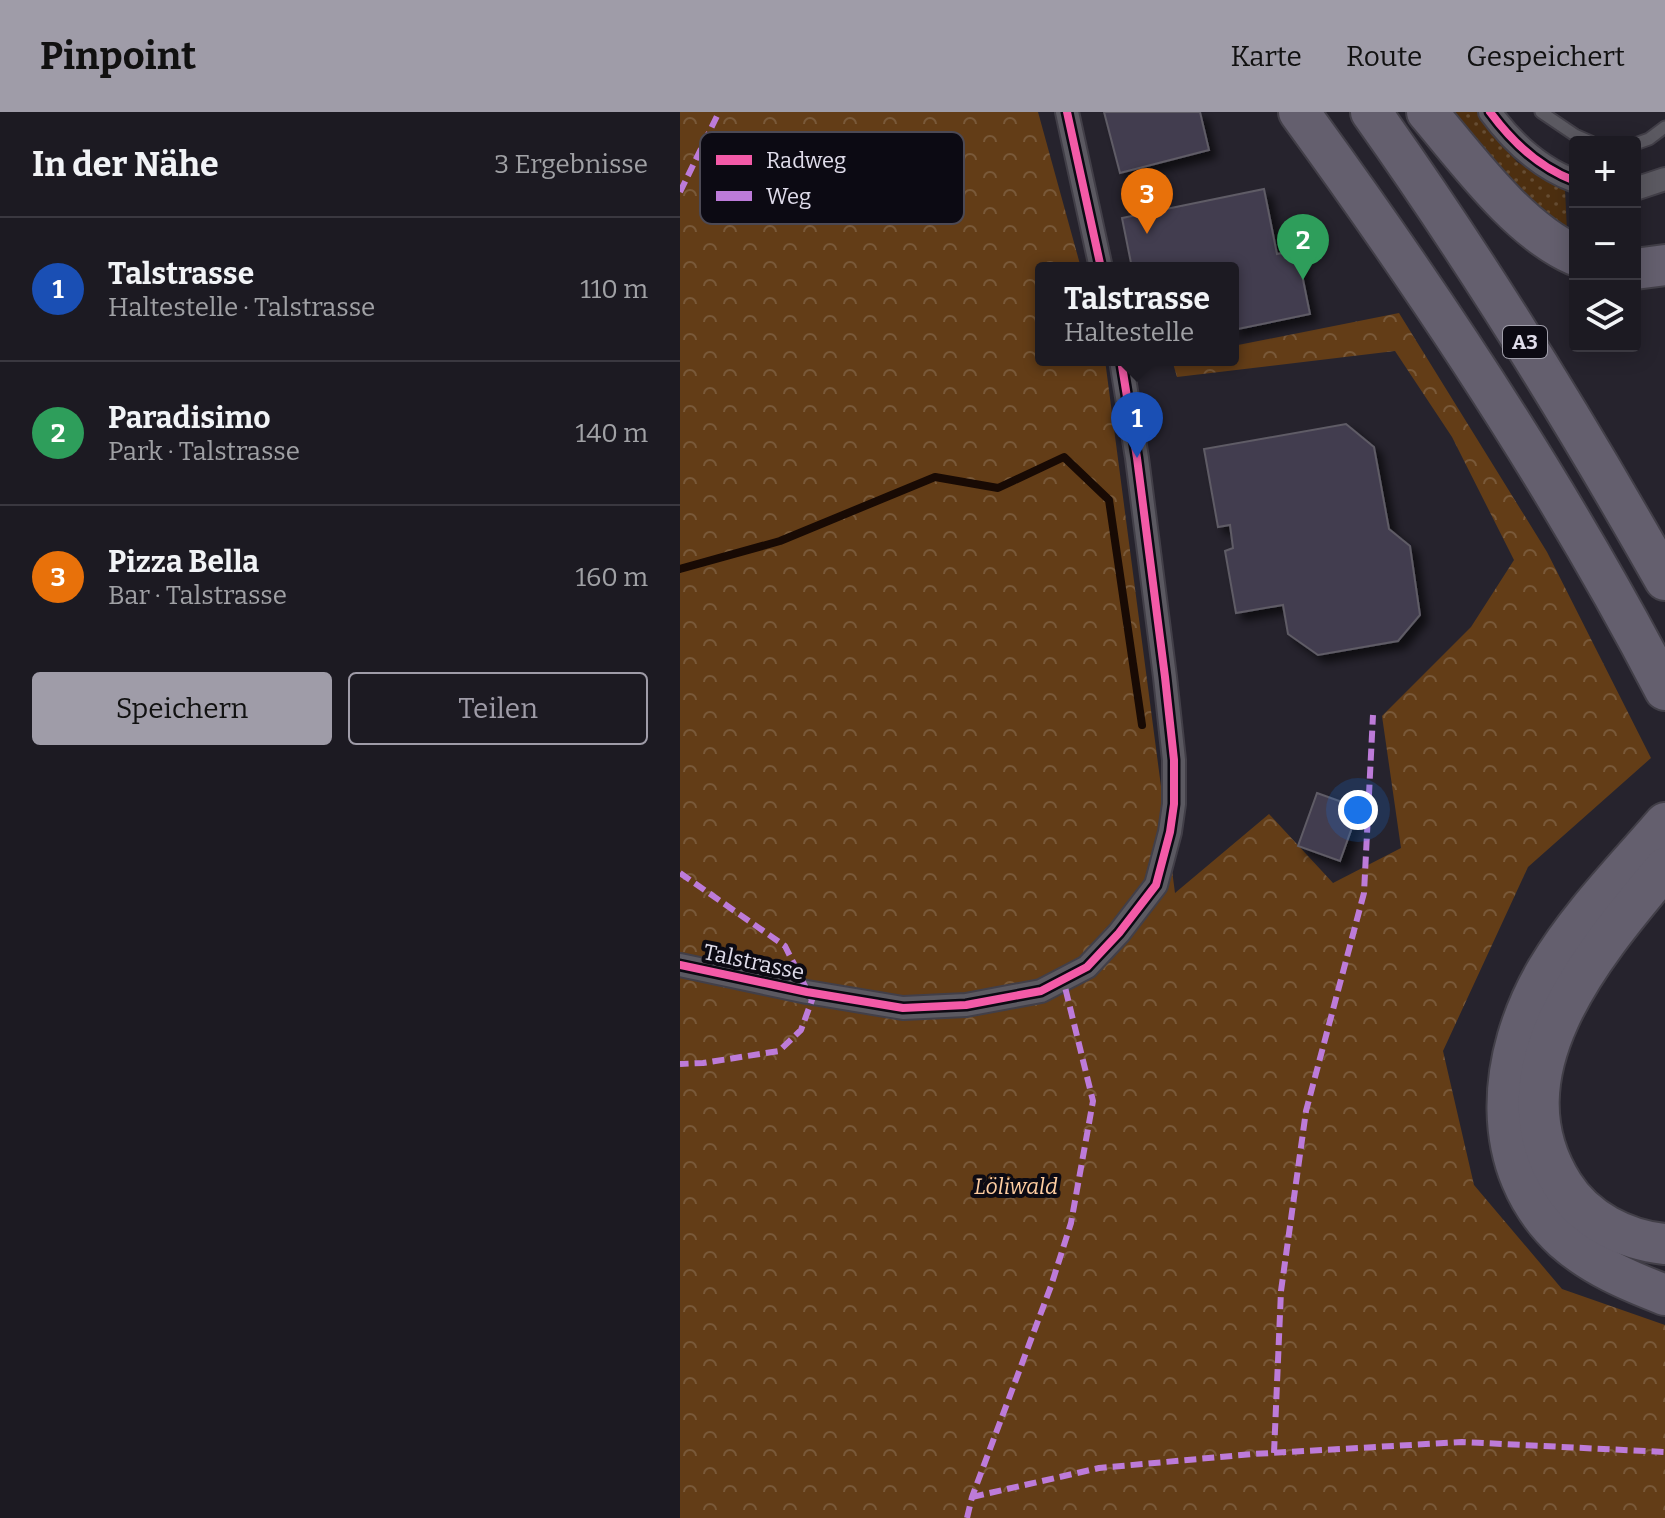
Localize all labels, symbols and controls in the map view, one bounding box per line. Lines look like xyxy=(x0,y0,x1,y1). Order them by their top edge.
text: Pinpoint xyxy=(40,33,196,79)
text: Karte xyxy=(1231,40,1302,73)
text: Route xyxy=(1346,40,1422,73)
text: Gespeichert xyxy=(1466,40,1625,73)
legend xyxy=(700,132,964,224)
map controls xyxy=(1569,136,1641,352)
button: + xyxy=(1569,136,1641,208)
text: In der Nähe xyxy=(32,144,219,185)
text: Radweg xyxy=(766,147,846,174)
text: 3 Ergebnisse xyxy=(494,149,648,180)
pin: 3 xyxy=(1121,168,1173,234)
text: Weg xyxy=(766,183,811,210)
button: − xyxy=(1569,208,1641,280)
pin: 2 xyxy=(1277,214,1329,280)
text: Talstrasse xyxy=(108,256,254,292)
popup xyxy=(1035,262,1239,366)
text: 1 xyxy=(52,274,64,305)
text: 110 m xyxy=(580,274,648,305)
button: layers xyxy=(1569,280,1641,352)
text: Talstrasse xyxy=(1064,281,1210,317)
text: Haltestelle · Talstrasse xyxy=(108,292,375,323)
text: Haltestelle xyxy=(1064,317,1194,348)
road number: A3 xyxy=(1503,326,1547,358)
pin: 1 xyxy=(1111,392,1163,458)
text: Paradisimo xyxy=(108,400,271,436)
text: 2 xyxy=(51,418,65,449)
text: 140 m xyxy=(576,418,648,449)
text: Park · Talstrasse xyxy=(108,436,300,467)
text: Pizza Bella xyxy=(108,544,259,580)
text: 3 xyxy=(51,562,65,593)
text: 160 m xyxy=(576,562,648,593)
text: Bar · Talstrasse xyxy=(108,580,287,611)
button: Speichern xyxy=(32,672,332,745)
button: Teilen xyxy=(348,672,648,745)
your location xyxy=(1338,790,1378,830)
street label: Talstrasse xyxy=(701,938,807,986)
park label: Löliwald xyxy=(974,1173,1058,1200)

